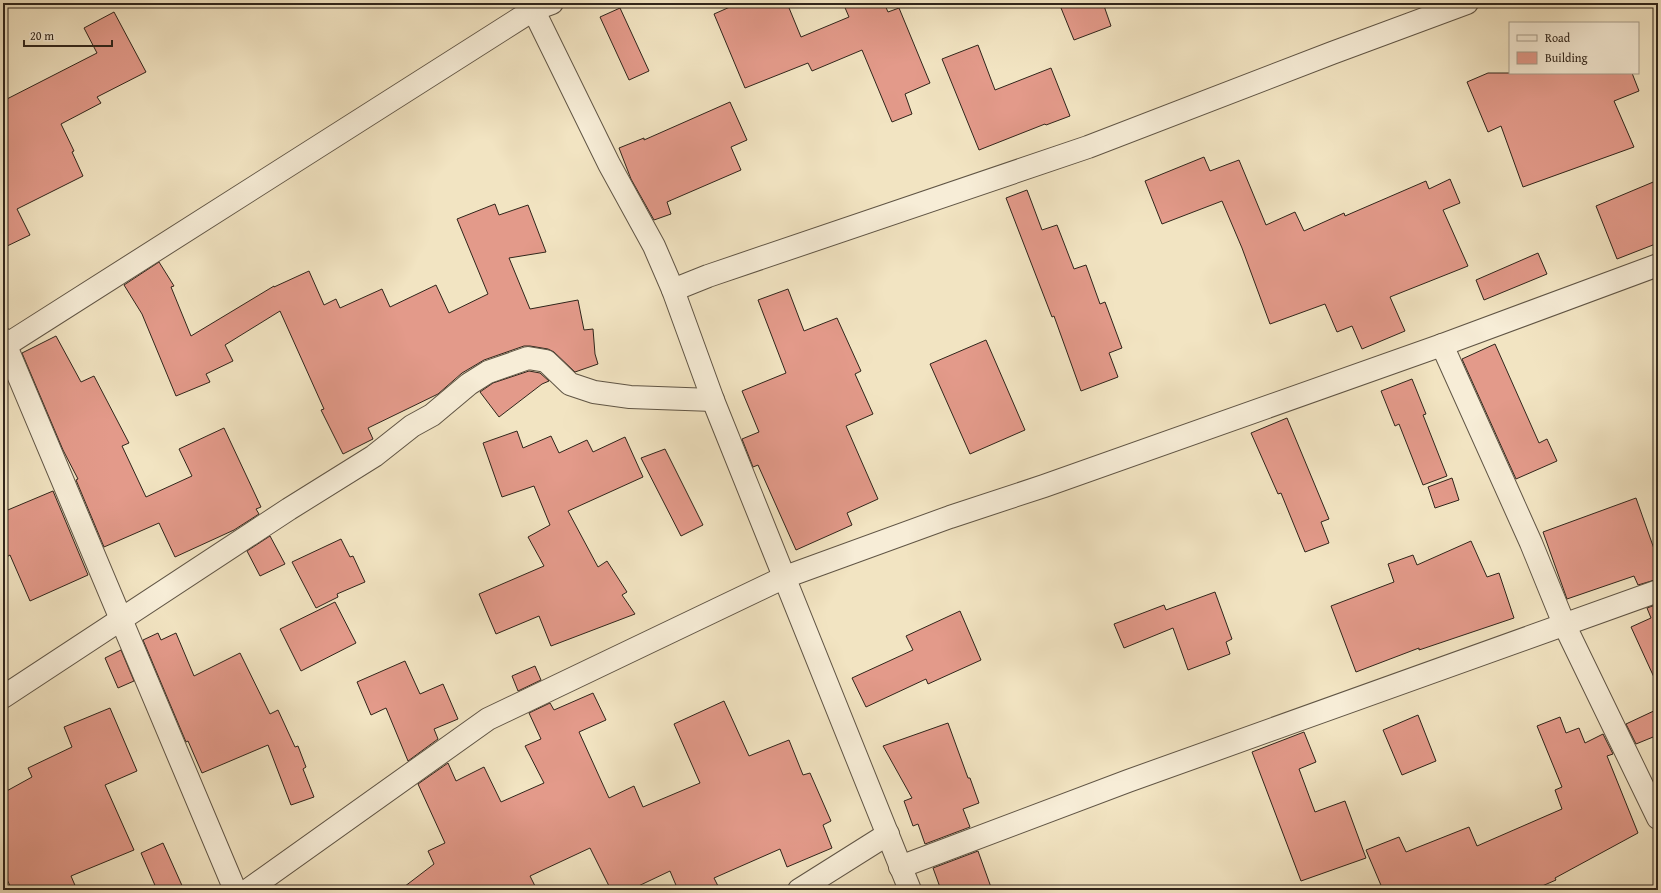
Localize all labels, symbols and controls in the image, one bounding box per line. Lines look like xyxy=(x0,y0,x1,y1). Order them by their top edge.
scale bar xyxy=(24,22,112,48)
legend xyxy=(1509,22,1639,74)
text: 20 m xyxy=(30,27,54,44)
text: Road xyxy=(1545,29,1571,46)
text: Building xyxy=(1545,49,1588,66)

